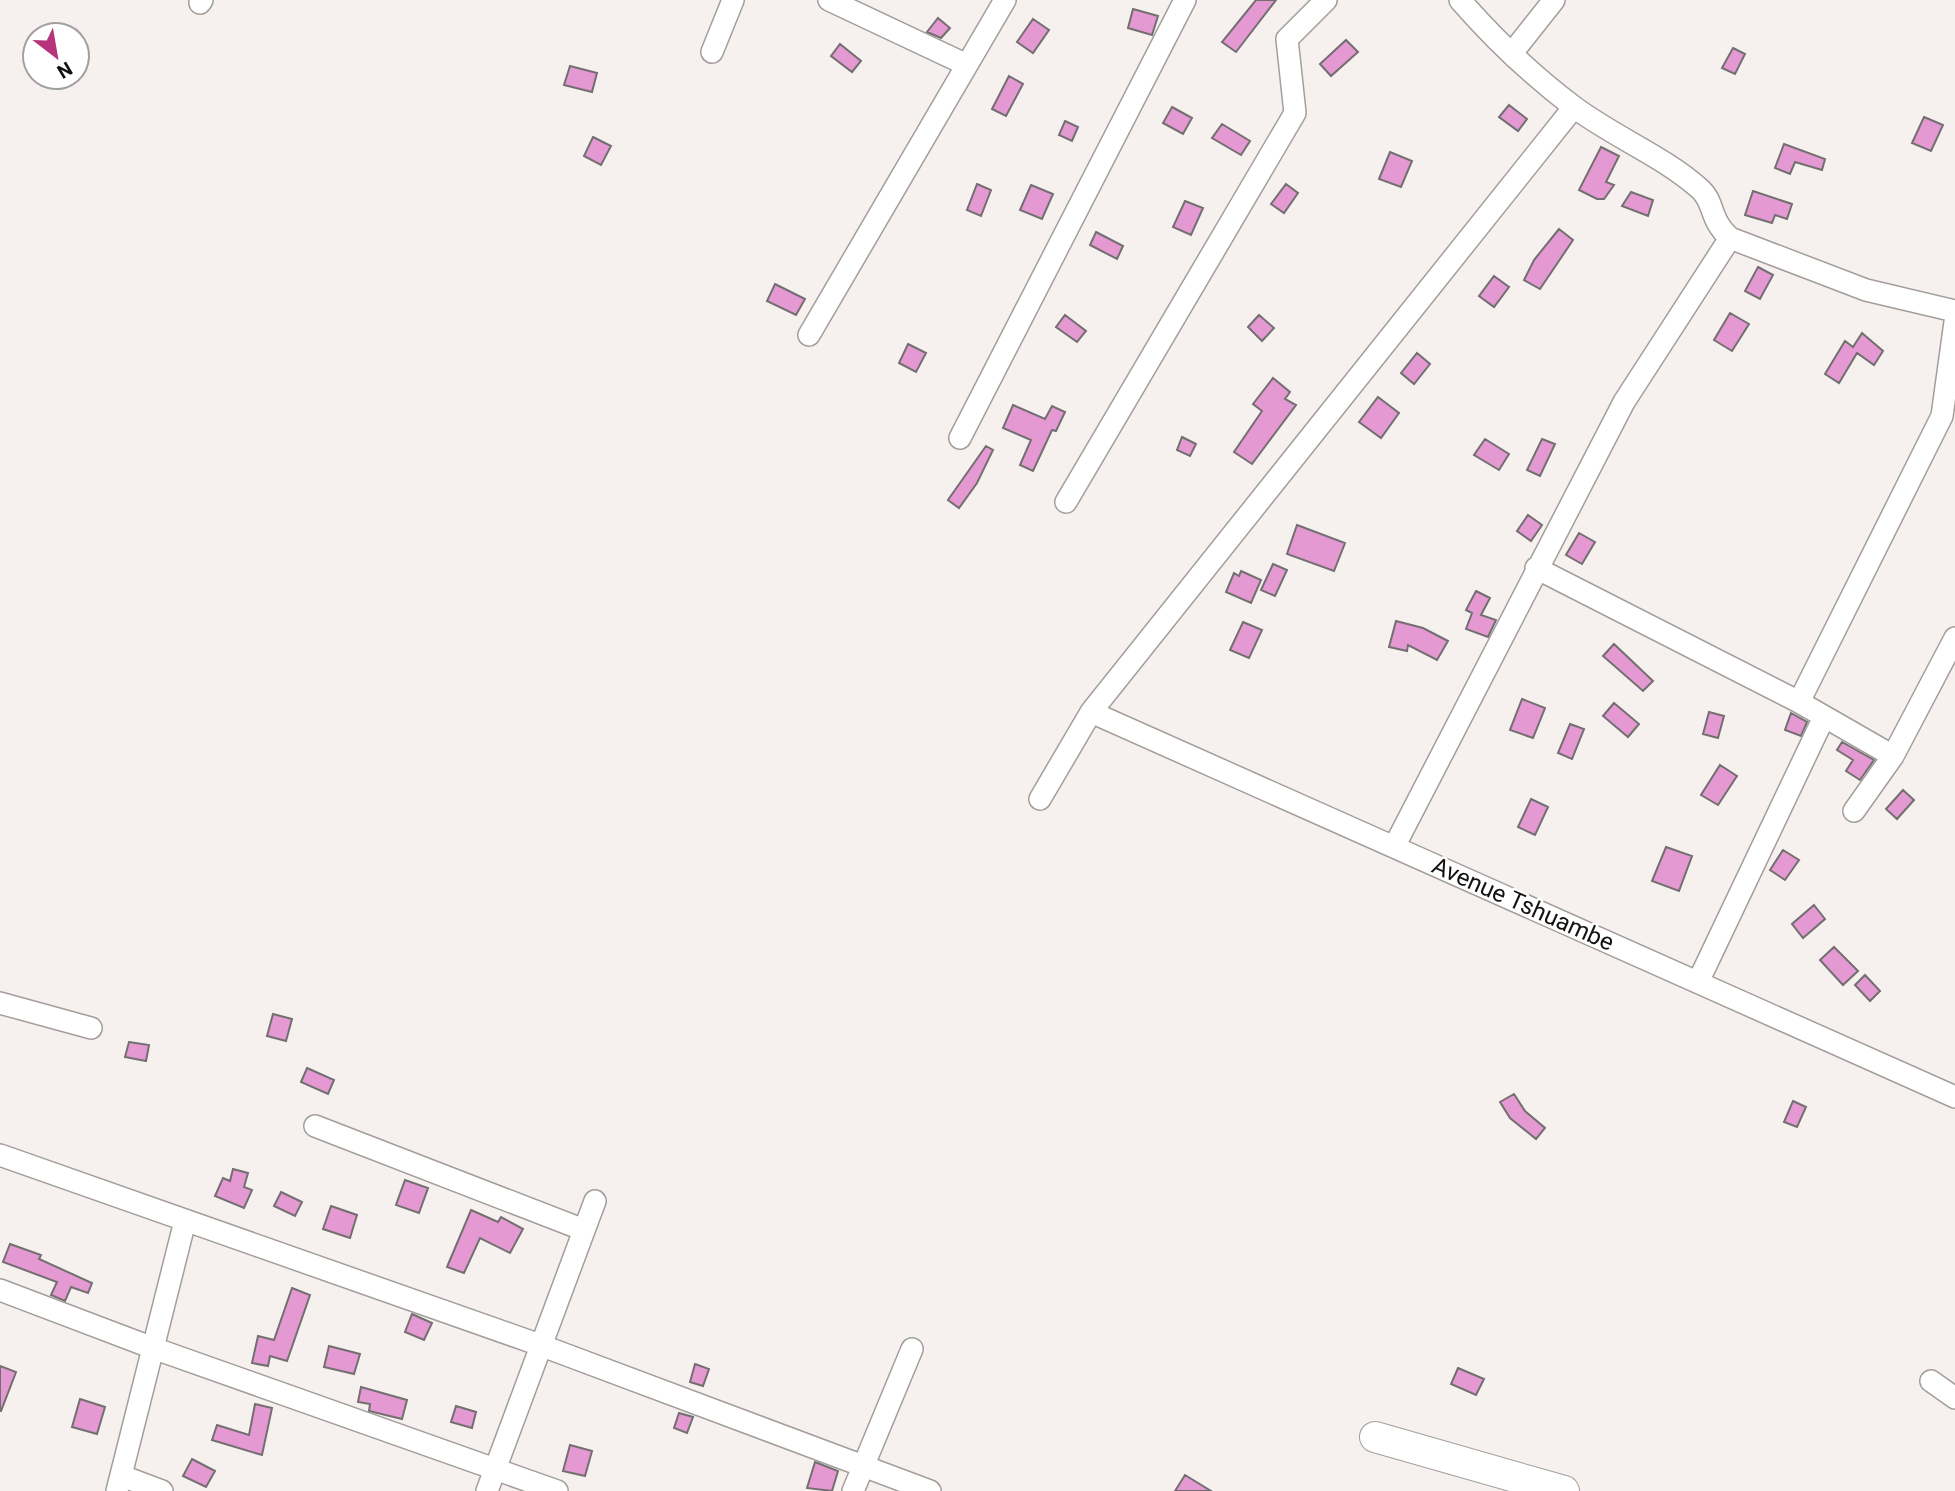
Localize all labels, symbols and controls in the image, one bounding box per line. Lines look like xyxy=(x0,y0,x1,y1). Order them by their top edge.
north arrow xyxy=(21,21,91,91)
text: N xyxy=(53,57,76,83)
street label: Avenue Tshuambe xyxy=(1428,851,1618,957)

